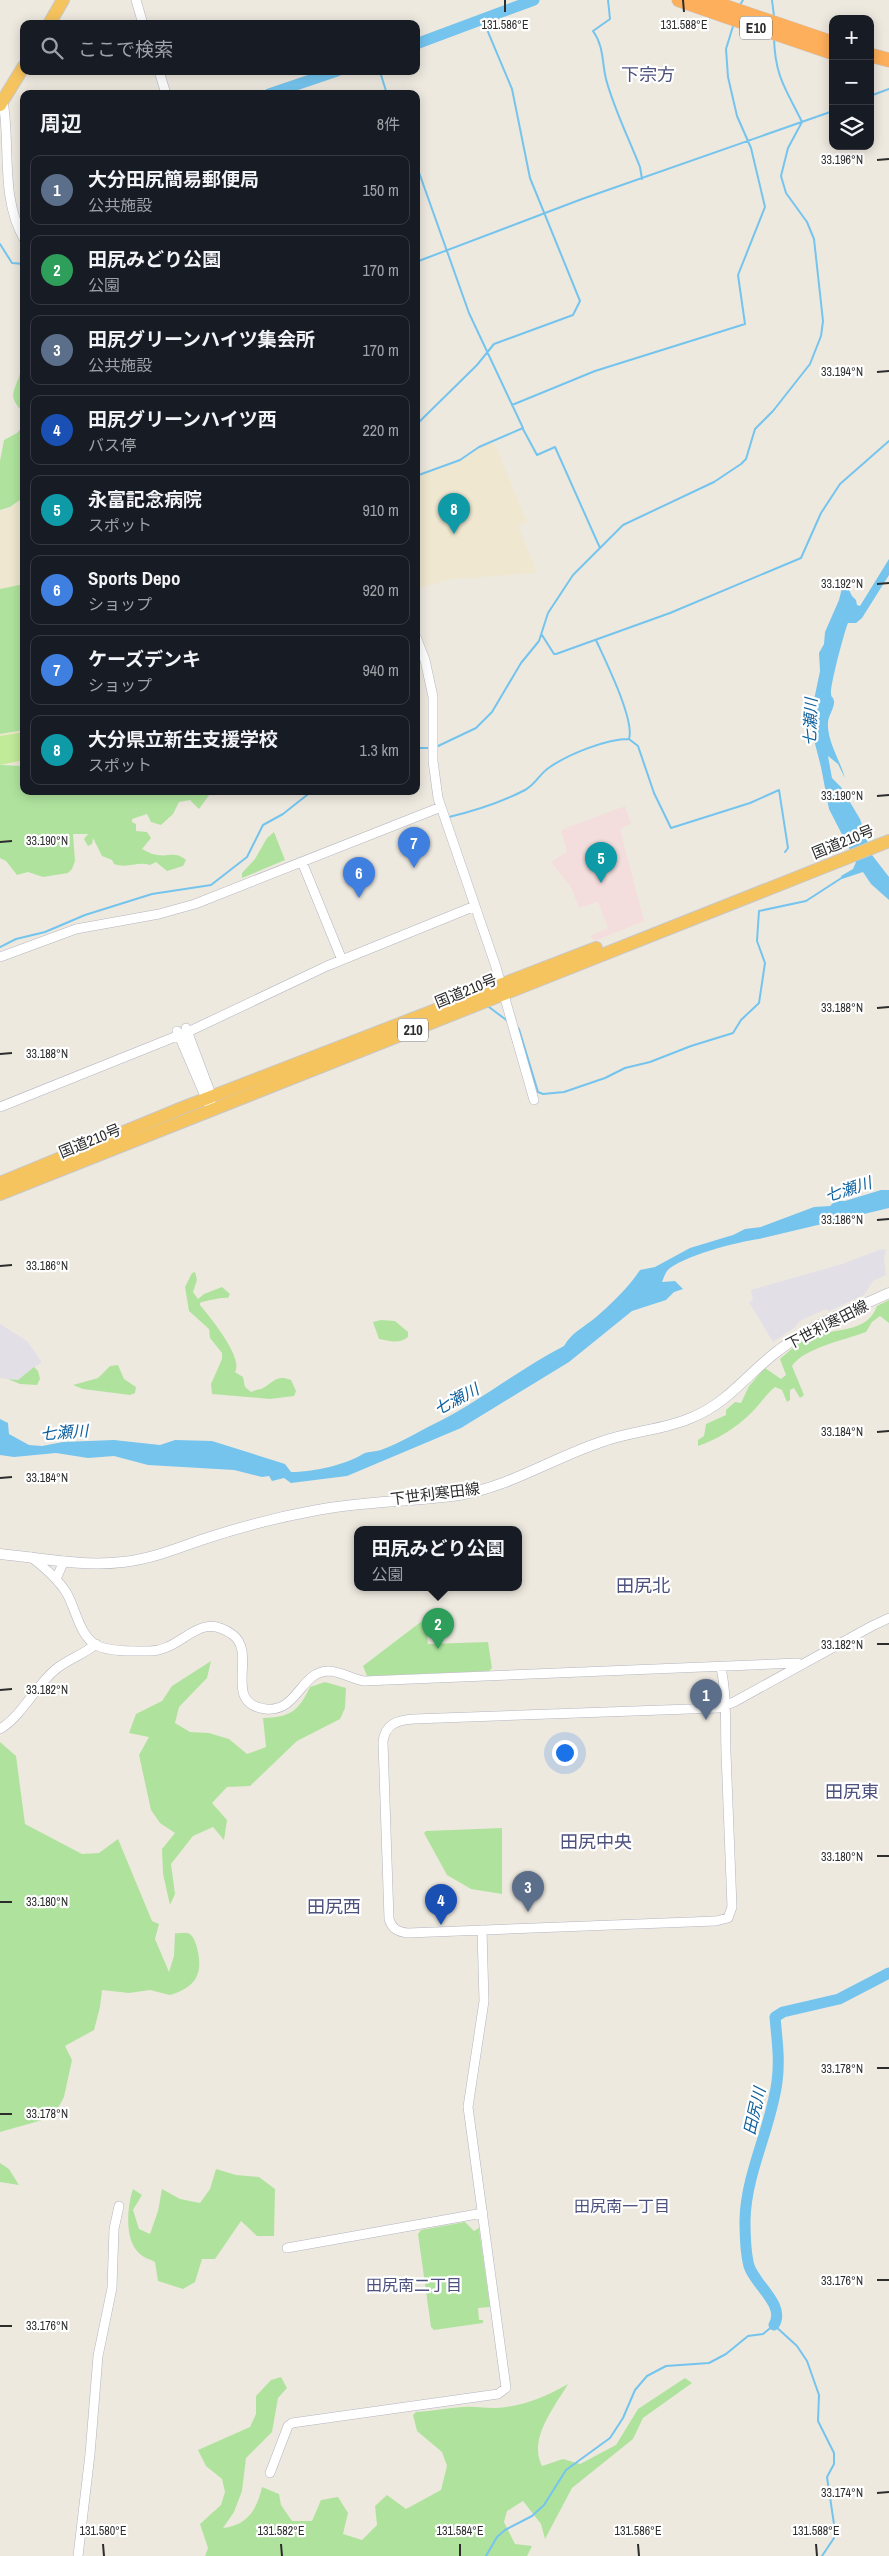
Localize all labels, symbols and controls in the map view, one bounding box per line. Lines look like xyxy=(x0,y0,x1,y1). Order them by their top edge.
map controls xyxy=(829,15,874,150)
button: + xyxy=(829,15,874,60)
road number: E10 xyxy=(740,16,772,40)
text: 131.586°E xyxy=(482,17,528,33)
text: 131.588°E xyxy=(661,17,707,33)
search box xyxy=(20,20,420,75)
icon: search xyxy=(38,34,66,62)
text: ここで検索 xyxy=(78,36,173,62)
button: − xyxy=(829,60,874,105)
district label: 下宗方 xyxy=(621,62,675,87)
button: layers xyxy=(829,105,874,150)
text: 周辺 xyxy=(40,109,82,138)
text: 8件 xyxy=(377,113,400,135)
text: 33.196°N xyxy=(821,152,863,168)
text: 大分田尻簡易郵便局 xyxy=(88,166,259,192)
text: 1 xyxy=(53,179,61,201)
text: 150 m xyxy=(363,179,399,201)
text: 公共施設 xyxy=(88,194,152,216)
text: 田尻みどり公園 xyxy=(88,246,221,272)
text: 2 xyxy=(53,259,61,281)
text: 170 m xyxy=(363,259,399,281)
text: 公園 xyxy=(88,274,120,296)
text: 田尻グリーンハイツ集会所 xyxy=(88,326,315,352)
text: 3 xyxy=(53,339,61,361)
text: 170 m xyxy=(363,339,399,361)
text: 公共施設 xyxy=(88,354,152,376)
text: 33.194°N xyxy=(821,364,863,380)
text: 田尻グリーンハイツ西 xyxy=(88,406,277,432)
text: 4 xyxy=(53,419,61,441)
text: 220 m xyxy=(363,419,399,441)
text: バス停 xyxy=(88,434,136,456)
text: 永富記念病院 xyxy=(88,486,202,512)
pin: 8 xyxy=(438,493,470,534)
text: 5 xyxy=(53,499,61,521)
text: 910 m xyxy=(363,499,399,521)
text: スポット xyxy=(88,514,152,536)
text: Sports Depo xyxy=(88,565,181,591)
text: 33.192°N xyxy=(821,576,863,592)
text: 6 xyxy=(53,579,61,601)
text: 920 m xyxy=(363,579,399,601)
text: ショップ xyxy=(88,593,152,615)
text: ケーズデンキ xyxy=(88,646,201,672)
text: 7 xyxy=(53,659,61,681)
text: 940 m xyxy=(363,659,399,681)
text: ショップ xyxy=(88,674,152,696)
water label: 七瀬川 xyxy=(798,696,822,746)
text: 大分県立新生支援学校 xyxy=(88,726,278,752)
text: 8 xyxy=(53,739,61,761)
text: 1.3 km xyxy=(360,739,399,761)
text: スポット xyxy=(88,754,152,776)
text: 33.190°N xyxy=(821,788,863,804)
street label: 国道210号 xyxy=(808,820,877,864)
pin: 7 xyxy=(398,827,430,868)
text: 33.190°N xyxy=(26,833,68,849)
pin: 5 xyxy=(585,842,617,883)
pin: 6 xyxy=(343,857,375,898)
street label: 国道210号 xyxy=(431,969,500,1013)
text: 33.188°N xyxy=(821,1000,863,1016)
road number: 210 xyxy=(398,1018,428,1042)
text: 33.188°N xyxy=(26,1046,68,1062)
street label: 国道210号 xyxy=(55,1119,124,1163)
water label: 七瀬川 xyxy=(822,1171,876,1207)
text: 33.186°N xyxy=(821,1212,863,1228)
text: 33.186°N xyxy=(26,1258,68,1274)
street label: 下世利寒田線 xyxy=(782,1295,872,1354)
water label: 七瀬川 xyxy=(430,1377,484,1420)
water label: 七瀬川 xyxy=(39,1419,91,1445)
text: 33.184°N xyxy=(821,1424,863,1440)
text: 33.184°N xyxy=(26,1470,68,1486)
street label: 下世利寒田線 xyxy=(389,1478,481,1509)
popup xyxy=(354,1526,522,1591)
text: 田尻みどり公園 xyxy=(371,1535,505,1561)
text: 公園 xyxy=(371,1563,404,1585)
district label: 田尻北 xyxy=(616,1573,670,1598)
pin: 2 xyxy=(422,1608,454,1649)
text: 33.182°N xyxy=(821,1637,863,1653)
pin: 1 xyxy=(690,1679,722,1720)
text: 33.182°N xyxy=(26,1682,68,1698)
your location xyxy=(552,1740,578,1766)
district label: 田尻東 xyxy=(825,1779,879,1804)
district label: 田尻中央 xyxy=(560,1829,632,1854)
text: 33.180°N xyxy=(821,1849,863,1865)
pin: 3 xyxy=(512,1871,544,1912)
pin: 4 xyxy=(425,1884,457,1925)
text: 33.180°N xyxy=(26,1894,68,1910)
district label: 田尻西 xyxy=(307,1894,361,1919)
text: 33.178°N xyxy=(821,2061,863,2077)
water label: 田尻川 xyxy=(738,2083,771,2137)
text: 33.178°N xyxy=(26,2106,68,2122)
district label: 田尻南一丁目 xyxy=(574,2195,670,2217)
text: 33.176°N xyxy=(821,2273,863,2289)
district label: 田尻南二丁目 xyxy=(366,2274,462,2296)
text: 33.176°N xyxy=(26,2318,68,2334)
text: 33.174°N xyxy=(821,2485,863,2501)
text: 131.580°E xyxy=(80,2523,126,2539)
text: 131.582°E xyxy=(258,2523,304,2539)
text: 131.584°E xyxy=(437,2523,483,2539)
text: 131.586°E xyxy=(615,2523,661,2539)
text: 131.588°E xyxy=(793,2523,839,2539)

